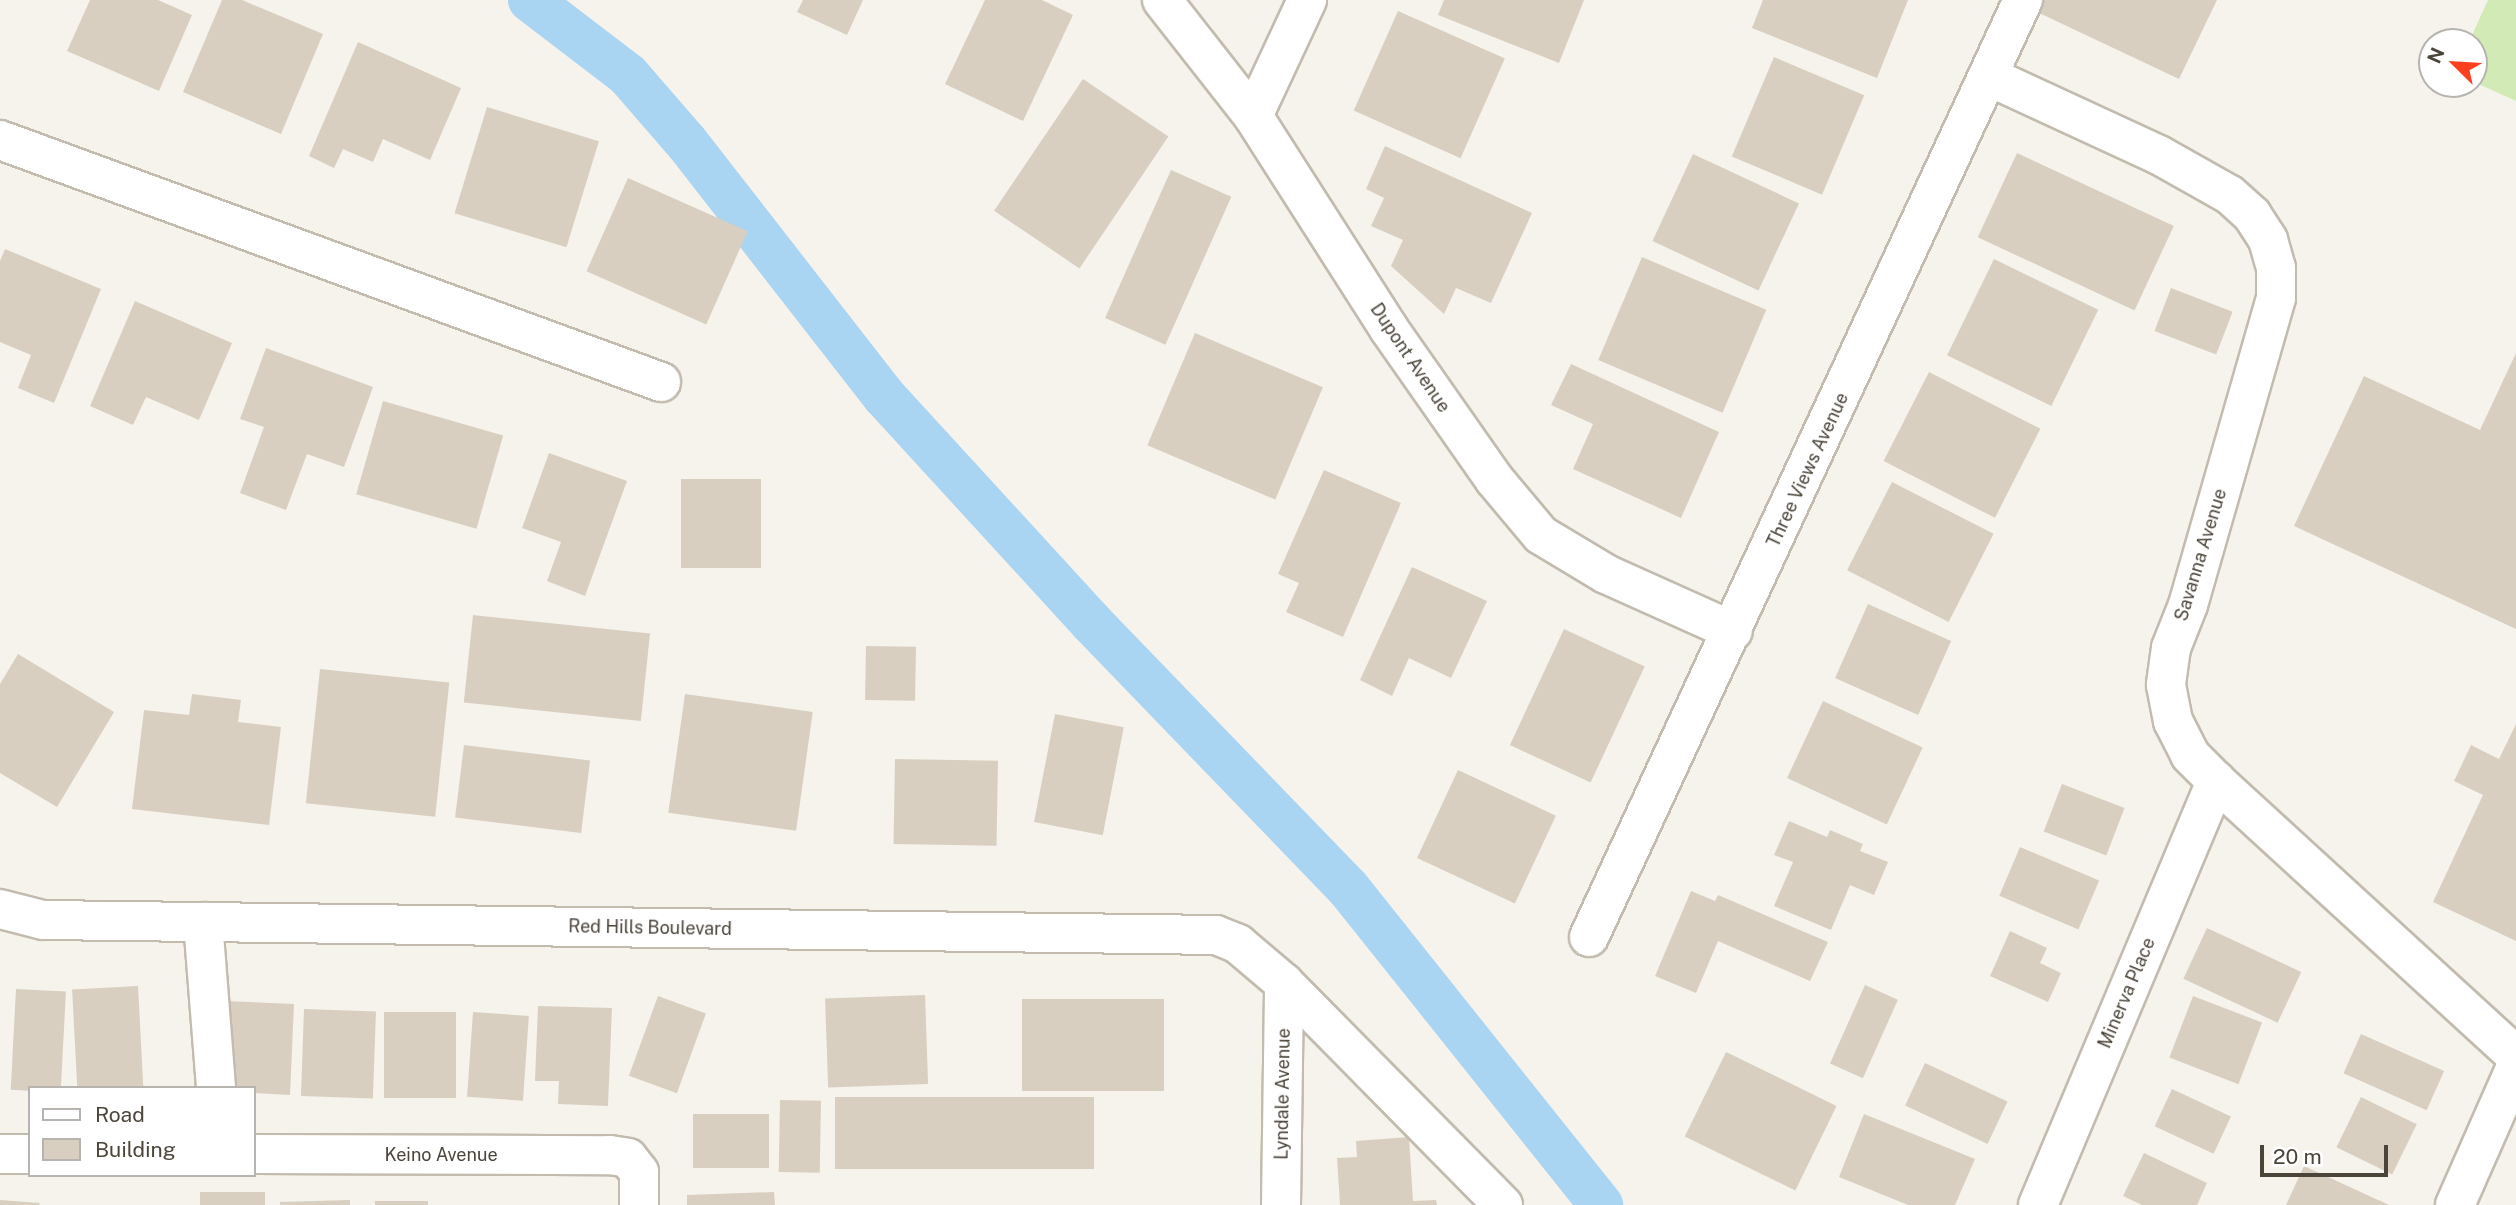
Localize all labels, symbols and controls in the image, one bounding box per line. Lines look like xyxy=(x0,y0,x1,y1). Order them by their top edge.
north arrow xyxy=(2418,28,2488,98)
text: N xyxy=(2423,44,2449,67)
street label: Dupont Avenue xyxy=(1365,299,1455,417)
street label: Three Views Avenue xyxy=(1763,389,1853,551)
street label: Savanna Avenue xyxy=(2171,486,2231,624)
street label: Red Hills Boulevard xyxy=(568,916,732,940)
street label: Minerva Place xyxy=(2094,934,2160,1052)
street label: Lyndale Avenue xyxy=(1271,1028,1295,1160)
legend xyxy=(28,1086,256,1177)
text: Road xyxy=(95,1102,145,1127)
scale bar xyxy=(2264,1132,2392,1176)
text: Building xyxy=(95,1137,176,1162)
street label: Keino Avenue xyxy=(384,1144,498,1166)
text: 20 m xyxy=(2273,1144,2322,1169)

